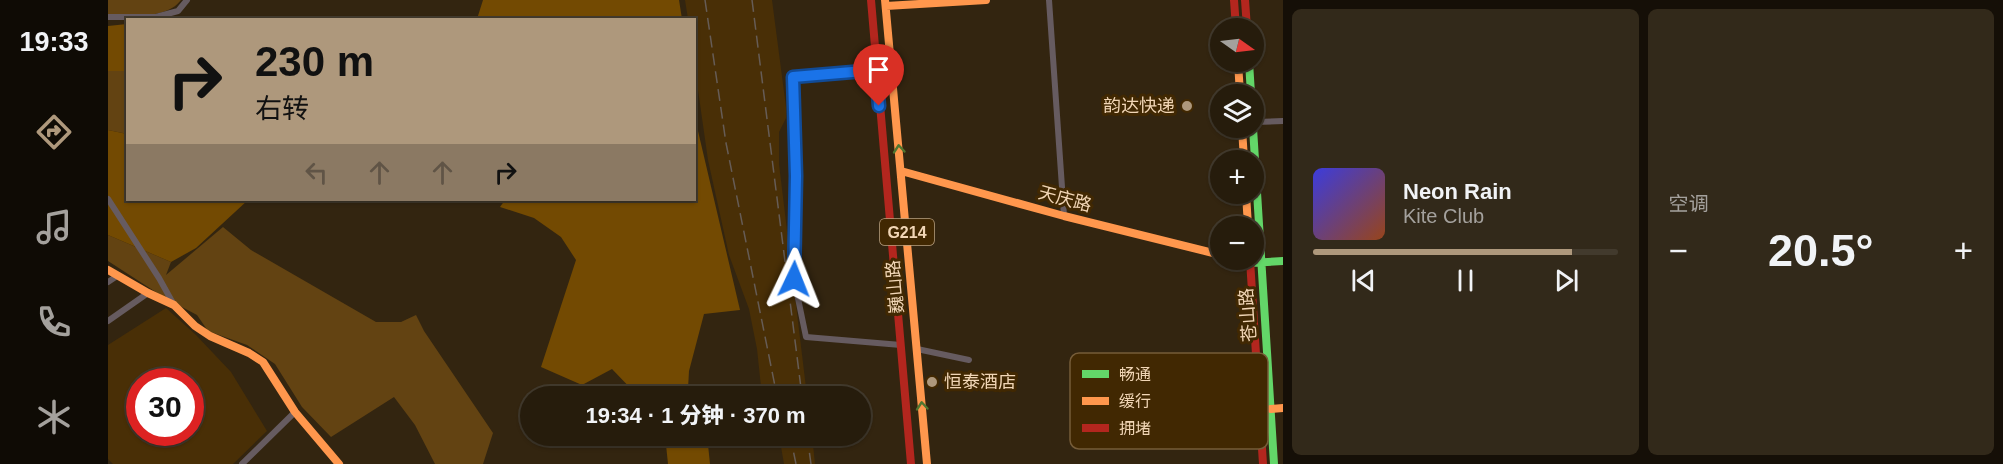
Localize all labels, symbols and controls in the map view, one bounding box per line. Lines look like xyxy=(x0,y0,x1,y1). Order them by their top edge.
north arrow xyxy=(1210,18,1264,72)
map controls xyxy=(1210,18,1264,270)
text: 19:33 xyxy=(19,27,89,57)
text: 230 m xyxy=(255,38,374,85)
icon: right xyxy=(156,42,234,120)
pin xyxy=(853,44,904,106)
icon: arrive xyxy=(862,53,895,86)
button: layers xyxy=(1210,84,1264,138)
text: 右转 xyxy=(255,94,309,124)
place label: 韵达快递 xyxy=(1103,96,1175,116)
marker: 韵达快递 xyxy=(1180,99,1194,113)
icon: directions xyxy=(33,111,75,153)
one-way arrow xyxy=(893,144,906,153)
button: + xyxy=(1210,150,1264,204)
icon: left xyxy=(300,156,333,189)
icon: ahead xyxy=(363,156,396,189)
icon: ahead xyxy=(426,156,459,189)
icon: right xyxy=(489,156,522,189)
text: Neon Rain xyxy=(1403,179,1512,204)
street label: 天庆路 xyxy=(1036,182,1094,216)
text: 空调 xyxy=(1669,193,1709,215)
text: Kite Club xyxy=(1403,205,1484,227)
icon: music xyxy=(33,206,75,248)
button: − xyxy=(1210,216,1264,270)
road number: G214 xyxy=(880,219,934,245)
text: 20.5° xyxy=(1768,225,1874,276)
text: − xyxy=(1669,232,1688,269)
text: + xyxy=(1954,232,1973,269)
position arrow xyxy=(762,247,826,311)
street label: 巍山路 xyxy=(883,259,907,315)
icon: previous xyxy=(1347,264,1380,297)
icon: pause xyxy=(1449,264,1482,297)
icon: next xyxy=(1550,264,1583,297)
street label: 苍山路 xyxy=(1236,287,1260,343)
icon: phone xyxy=(33,301,75,343)
legend xyxy=(1070,353,1268,449)
text: 畅通 xyxy=(1119,366,1151,383)
speed limit sign: 30 xyxy=(126,368,204,446)
place label: 恒泰酒店 xyxy=(944,372,1016,392)
marker: 恒泰酒店 xyxy=(925,375,939,389)
text: 缓行 xyxy=(1119,393,1151,410)
icon: climate xyxy=(33,396,75,438)
one-way arrow xyxy=(916,401,929,410)
text: 19:34 · 1 分钟 · 370 m xyxy=(585,403,806,428)
text: 拥堵 xyxy=(1119,420,1151,437)

